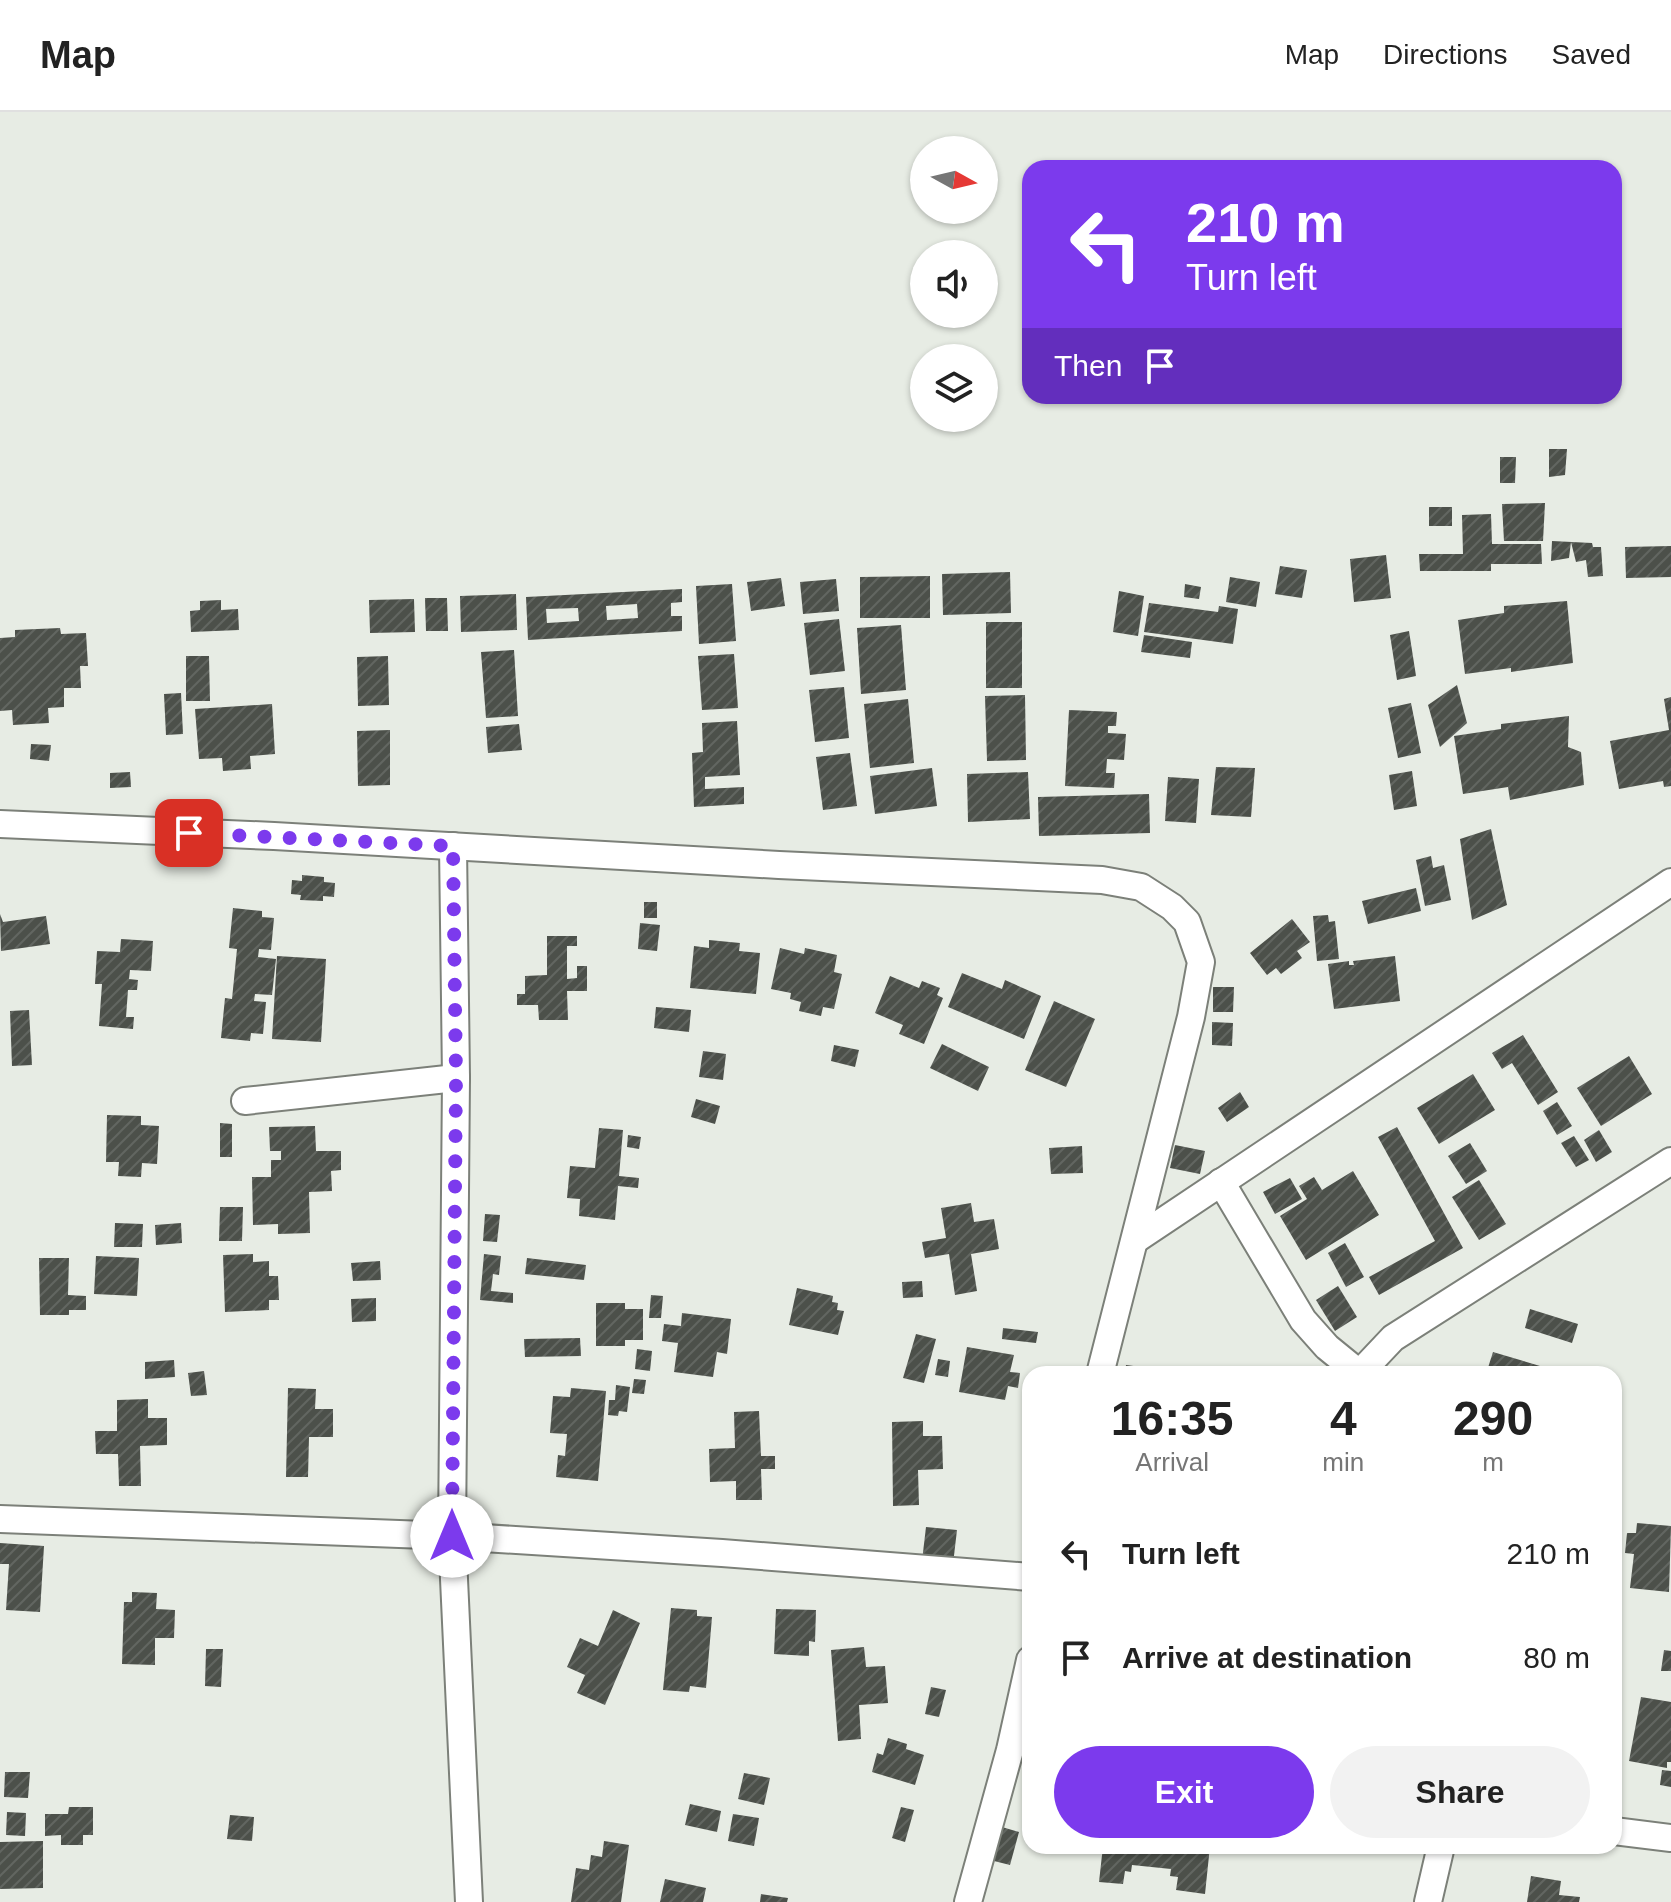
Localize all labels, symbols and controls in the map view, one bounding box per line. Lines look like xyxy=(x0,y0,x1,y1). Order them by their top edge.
text: Map xyxy=(40,34,116,76)
text: Map xyxy=(1285,39,1339,70)
text: Directions xyxy=(1383,39,1508,70)
text: Saved xyxy=(1552,39,1631,70)
north arrow xyxy=(910,136,998,224)
map controls xyxy=(910,136,998,432)
text: 210 m xyxy=(1186,191,1345,254)
icon: left xyxy=(1054,192,1158,296)
button: sound xyxy=(910,240,998,328)
text: Turn left xyxy=(1186,257,1317,298)
button: layers xyxy=(910,344,998,432)
icon: arrive xyxy=(1138,344,1182,388)
text: Then xyxy=(1054,349,1122,382)
pin xyxy=(155,799,223,867)
icon: arrive xyxy=(167,811,211,855)
text: 16:35 xyxy=(1111,1392,1234,1445)
text: 4 xyxy=(1330,1392,1357,1445)
text: 290 xyxy=(1453,1392,1533,1445)
text: Arrival xyxy=(1135,1447,1209,1477)
text: min xyxy=(1322,1447,1364,1477)
text: m xyxy=(1482,1447,1504,1477)
position arrow xyxy=(410,1494,494,1578)
icon: left xyxy=(1054,1532,1098,1576)
text: Turn left xyxy=(1122,1537,1240,1570)
text: 210 m xyxy=(1507,1537,1590,1570)
icon: arrive xyxy=(1054,1636,1098,1680)
text: Arrive at destination xyxy=(1122,1641,1412,1674)
text: 80 m xyxy=(1523,1641,1590,1674)
button: Exit xyxy=(1054,1746,1314,1838)
button: Share xyxy=(1330,1746,1590,1838)

